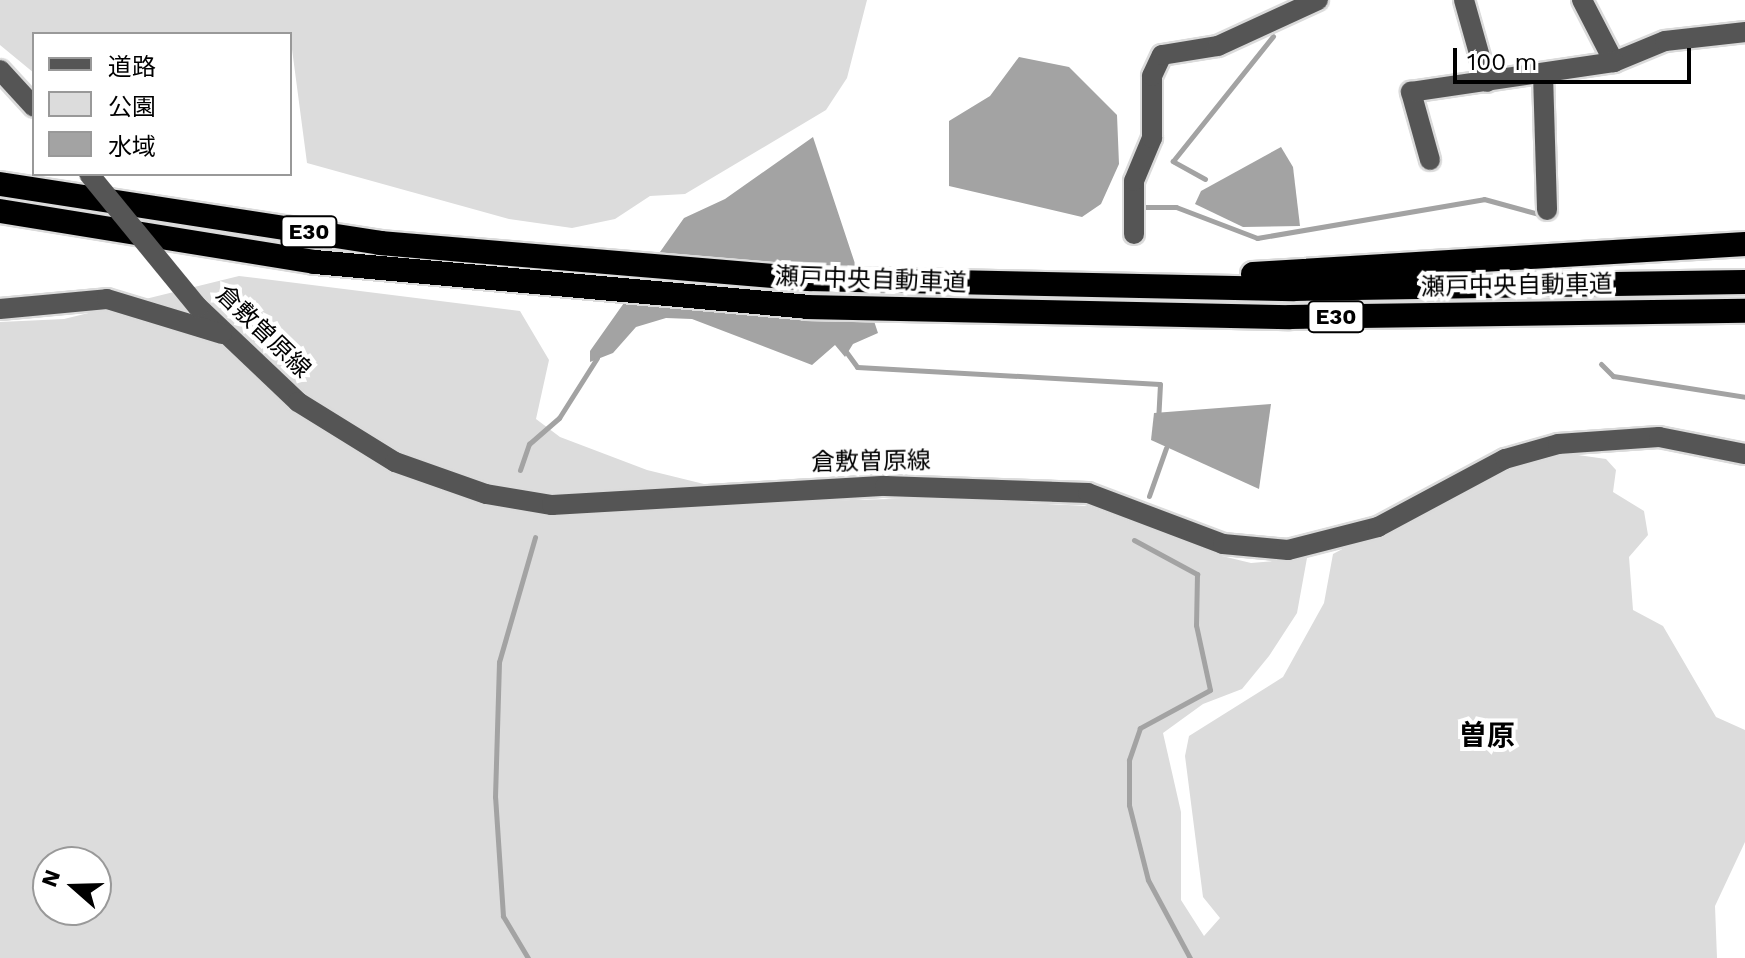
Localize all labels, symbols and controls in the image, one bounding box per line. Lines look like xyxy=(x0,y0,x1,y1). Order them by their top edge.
legend xyxy=(32,32,292,176)
scale bar xyxy=(1457,32,1695,82)
text: 100 m xyxy=(1467,48,1537,76)
text: 道路 xyxy=(108,53,156,81)
text: 公園 xyxy=(108,93,156,121)
text: 水域 xyxy=(108,133,156,161)
road number: E30 xyxy=(279,214,339,250)
street label: 瀬戸中央自動車道 xyxy=(775,262,967,298)
street label: 瀬戸中央自動車道 xyxy=(1421,270,1613,302)
street label: 倉敷曽原線 xyxy=(210,280,316,384)
road number: E30 xyxy=(1306,299,1366,335)
street label: 倉敷曽原線 xyxy=(811,447,931,477)
district label: 曽原 xyxy=(1459,719,1515,753)
north arrow xyxy=(32,846,112,926)
text: N xyxy=(36,866,65,890)

